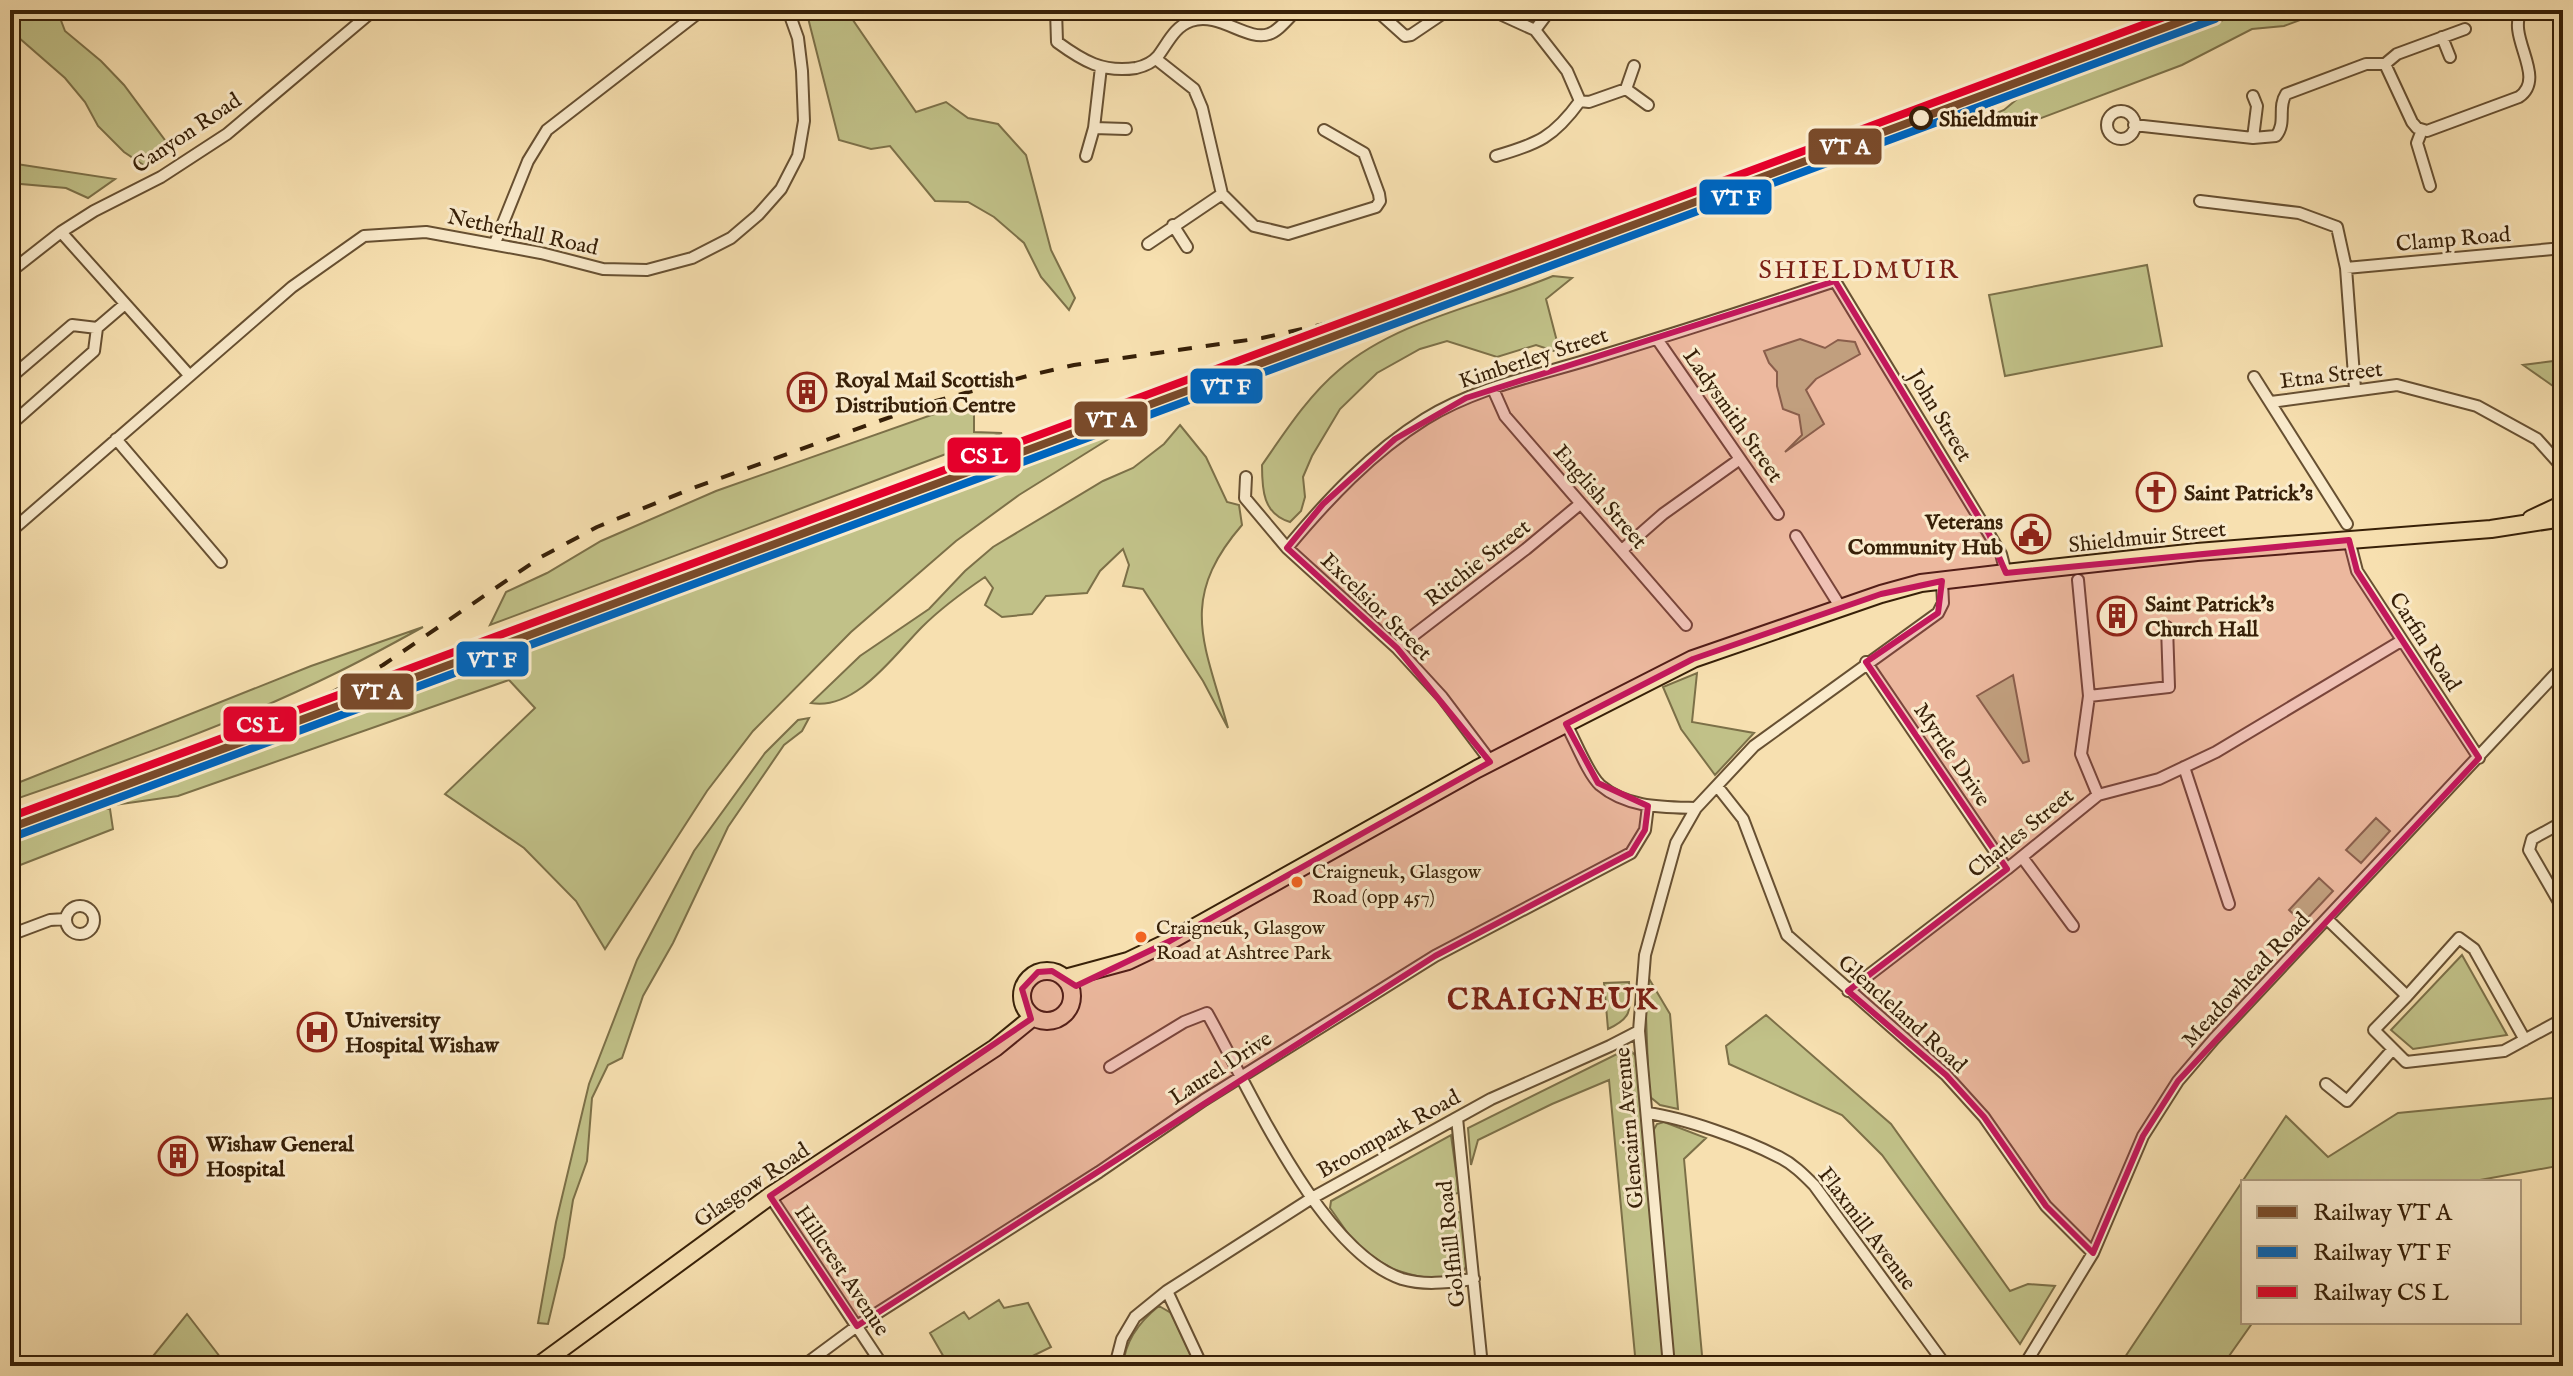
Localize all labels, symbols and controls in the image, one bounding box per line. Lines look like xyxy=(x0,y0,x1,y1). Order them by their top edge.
street label: Canyon Road xyxy=(127,87,247,180)
place label: Shieldmuir xyxy=(1939,106,2039,134)
marker: Shieldmuir xyxy=(1910,107,1932,129)
line badge: VT A xyxy=(1807,127,1883,166)
text: VT A xyxy=(1819,134,1871,162)
line badge: VT F xyxy=(1698,178,1773,216)
text: VT F xyxy=(1710,185,1761,213)
street label: Netherhall Road xyxy=(445,203,601,263)
street label: Clamp Road xyxy=(2395,221,2512,259)
district label: SHIELDMUIR xyxy=(1758,254,1960,287)
street label: Kimberley Street xyxy=(1456,322,1612,396)
street label: Ladysmith Street xyxy=(1676,344,1789,489)
street label: Etna Street xyxy=(2278,356,2385,396)
street label: John Street xyxy=(1899,362,1978,468)
place label: Royal Mail Scottish Distribution Centre xyxy=(835,367,1016,420)
line badge: VT F xyxy=(1189,367,1264,405)
building icon: Royal Mail Scottish Distribution Centre xyxy=(786,371,828,413)
text: VT F xyxy=(1200,374,1251,402)
line badge: VT A xyxy=(1073,400,1149,438)
text: VT A xyxy=(1085,407,1137,435)
line badge: CS L xyxy=(946,436,1022,474)
street label: English Street xyxy=(1546,439,1653,556)
text: CS L xyxy=(960,443,1009,471)
church icon: Saint Patrick's xyxy=(2135,471,2177,513)
place label: Saint Patrick's xyxy=(2184,480,2313,508)
place label: Veterans Community Hub xyxy=(1848,509,2003,562)
street label: Ritchie Street xyxy=(1420,513,1537,614)
public building icon: Veterans Community Hub xyxy=(2010,513,2052,555)
street label: Shieldmuir Street xyxy=(2067,516,2228,560)
street label: Excelsior Street xyxy=(1314,547,1438,668)
street label: Carfin Road xyxy=(2382,587,2467,697)
place label: Saint Patrick's Church Hall xyxy=(2145,591,2274,644)
building icon: Saint Patrick's Church Hall xyxy=(2096,595,2138,637)
line badge: VT F xyxy=(455,640,530,678)
text: VT F xyxy=(466,647,517,675)
line badge: VT A xyxy=(339,672,415,711)
text: VT A xyxy=(351,679,403,707)
street label: Myrtle Drive xyxy=(1907,698,1996,812)
line badge: CS L xyxy=(222,705,298,743)
text: CS L xyxy=(236,712,285,740)
street label: Charles Street xyxy=(1963,782,2080,885)
place label: Craigneuk, Glasgow Road (opp 457) xyxy=(1312,860,1482,910)
marker: Craigneuk, Glasgow Road (opp 457) xyxy=(1289,874,1305,890)
street label: Meadowhead Road xyxy=(2176,907,2317,1054)
place label: Craigneuk, Glasgow Road at Ashtree Park xyxy=(1156,916,1332,966)
marker: Craigneuk, Glasgow Road at Ashtree Park xyxy=(1133,929,1149,945)
street label: Glencleland Road xyxy=(1831,949,1972,1080)
district label: CRAIGNEUK xyxy=(1447,982,1659,1020)
place label: University Hospital Wishaw xyxy=(344,1007,500,1060)
hospital icon: University Hospital Wishaw xyxy=(296,1011,338,1053)
street label: Laurel Drive xyxy=(1164,1025,1278,1112)
street label: Glencairn Avenue xyxy=(1609,1046,1651,1210)
street label: Broompark Road xyxy=(1313,1084,1466,1186)
place label: Wishaw General Hospital xyxy=(205,1131,355,1184)
building icon: Wishaw General Hospital xyxy=(157,1135,199,1177)
street label: Glasgow Road xyxy=(689,1137,815,1235)
street label: Flaxmill Avenue xyxy=(1811,1162,1922,1296)
street label: Golfhill Road xyxy=(1431,1179,1473,1309)
legend xyxy=(2241,1180,2521,1324)
text: Railway VT A xyxy=(2313,1198,2453,1229)
street label: Hillcrest Avenue xyxy=(787,1200,895,1342)
text: Railway VT F xyxy=(2313,1238,2451,1269)
text: Railway CS L xyxy=(2313,1278,2450,1309)

